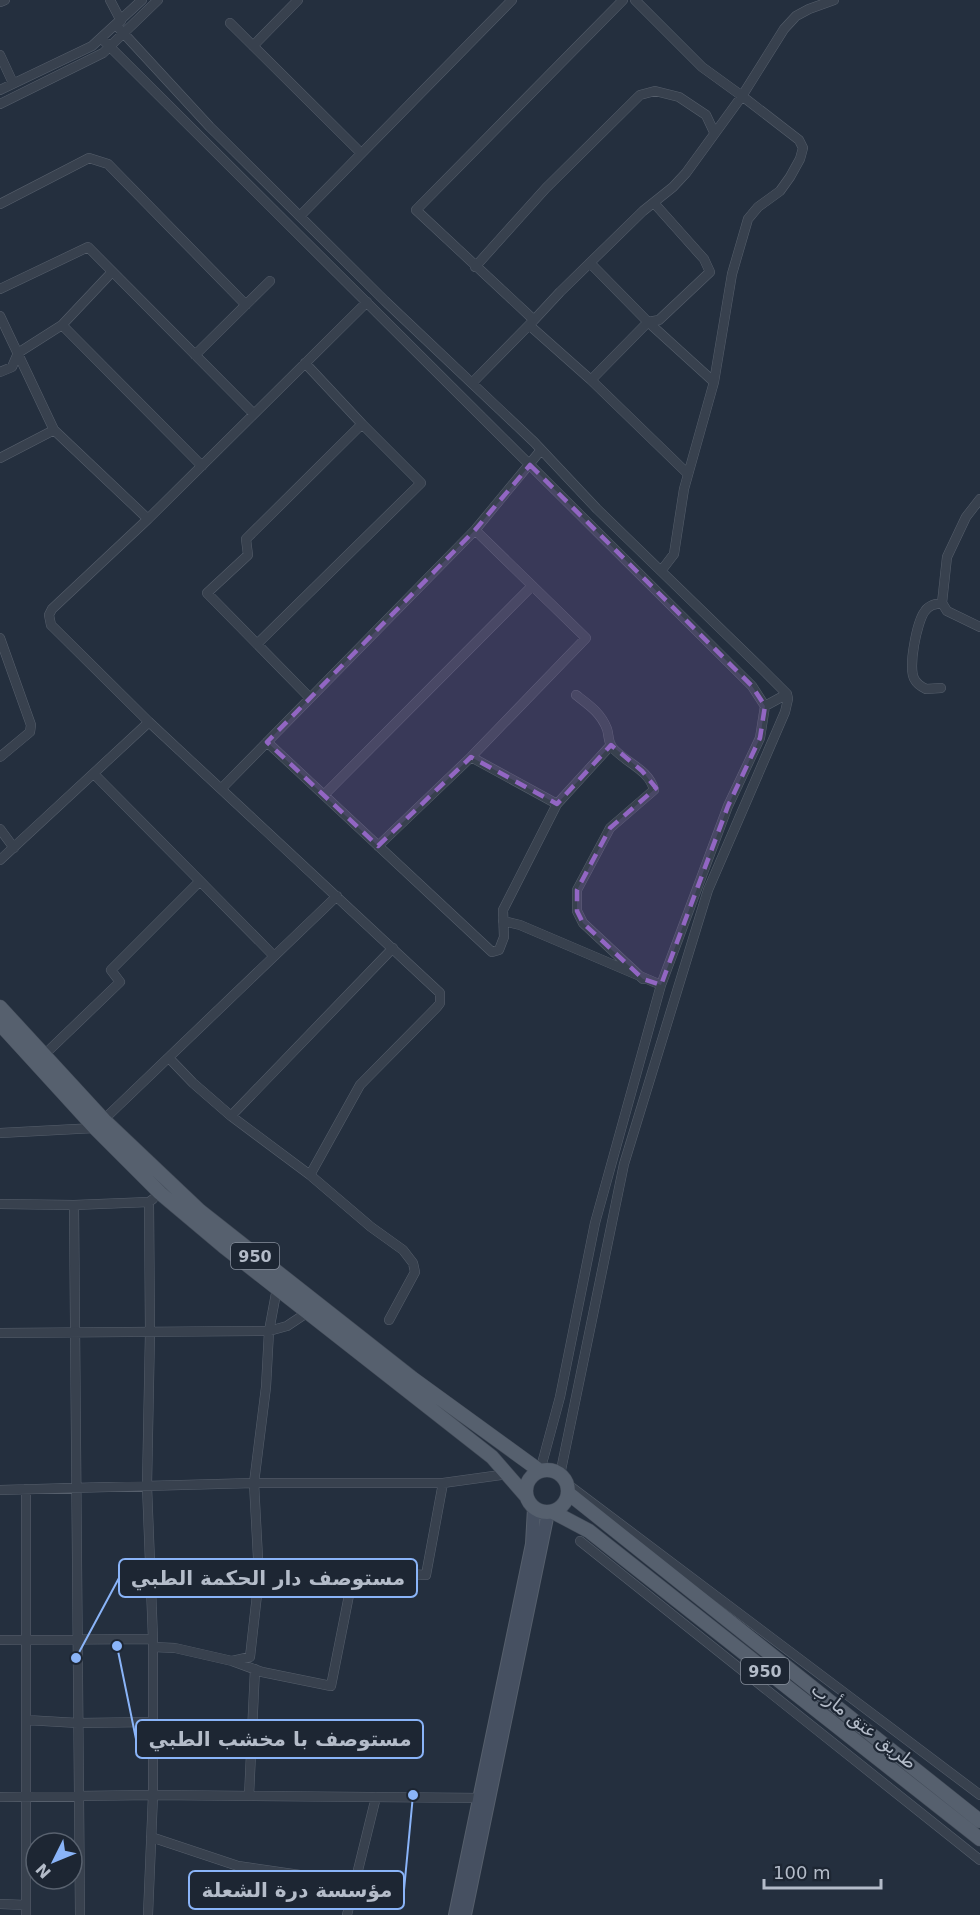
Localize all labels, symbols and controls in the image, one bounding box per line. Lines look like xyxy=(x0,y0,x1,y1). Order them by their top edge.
road number: 950 xyxy=(231,1243,279,1269)
callout: مستوصف دار الحكمة الطبي xyxy=(119,1559,417,1597)
text: مستوصف دار الحكمة الطبي xyxy=(131,1566,405,1591)
road number: 950 xyxy=(741,1658,789,1684)
street label: طريق عتق مأرب xyxy=(807,1676,922,1774)
callout: مستوصف با مخشب الطبي xyxy=(136,1720,423,1758)
text: مستوصف با مخشب الطبي xyxy=(148,1727,412,1752)
north arrow xyxy=(24,1831,84,1891)
scale bar xyxy=(764,1852,881,1890)
text: N xyxy=(32,1860,55,1882)
text: 100 m xyxy=(773,1862,831,1883)
callout: مؤسسة درة الشعلة xyxy=(189,1871,404,1909)
text: مؤسسة درة الشعلة xyxy=(202,1878,392,1902)

